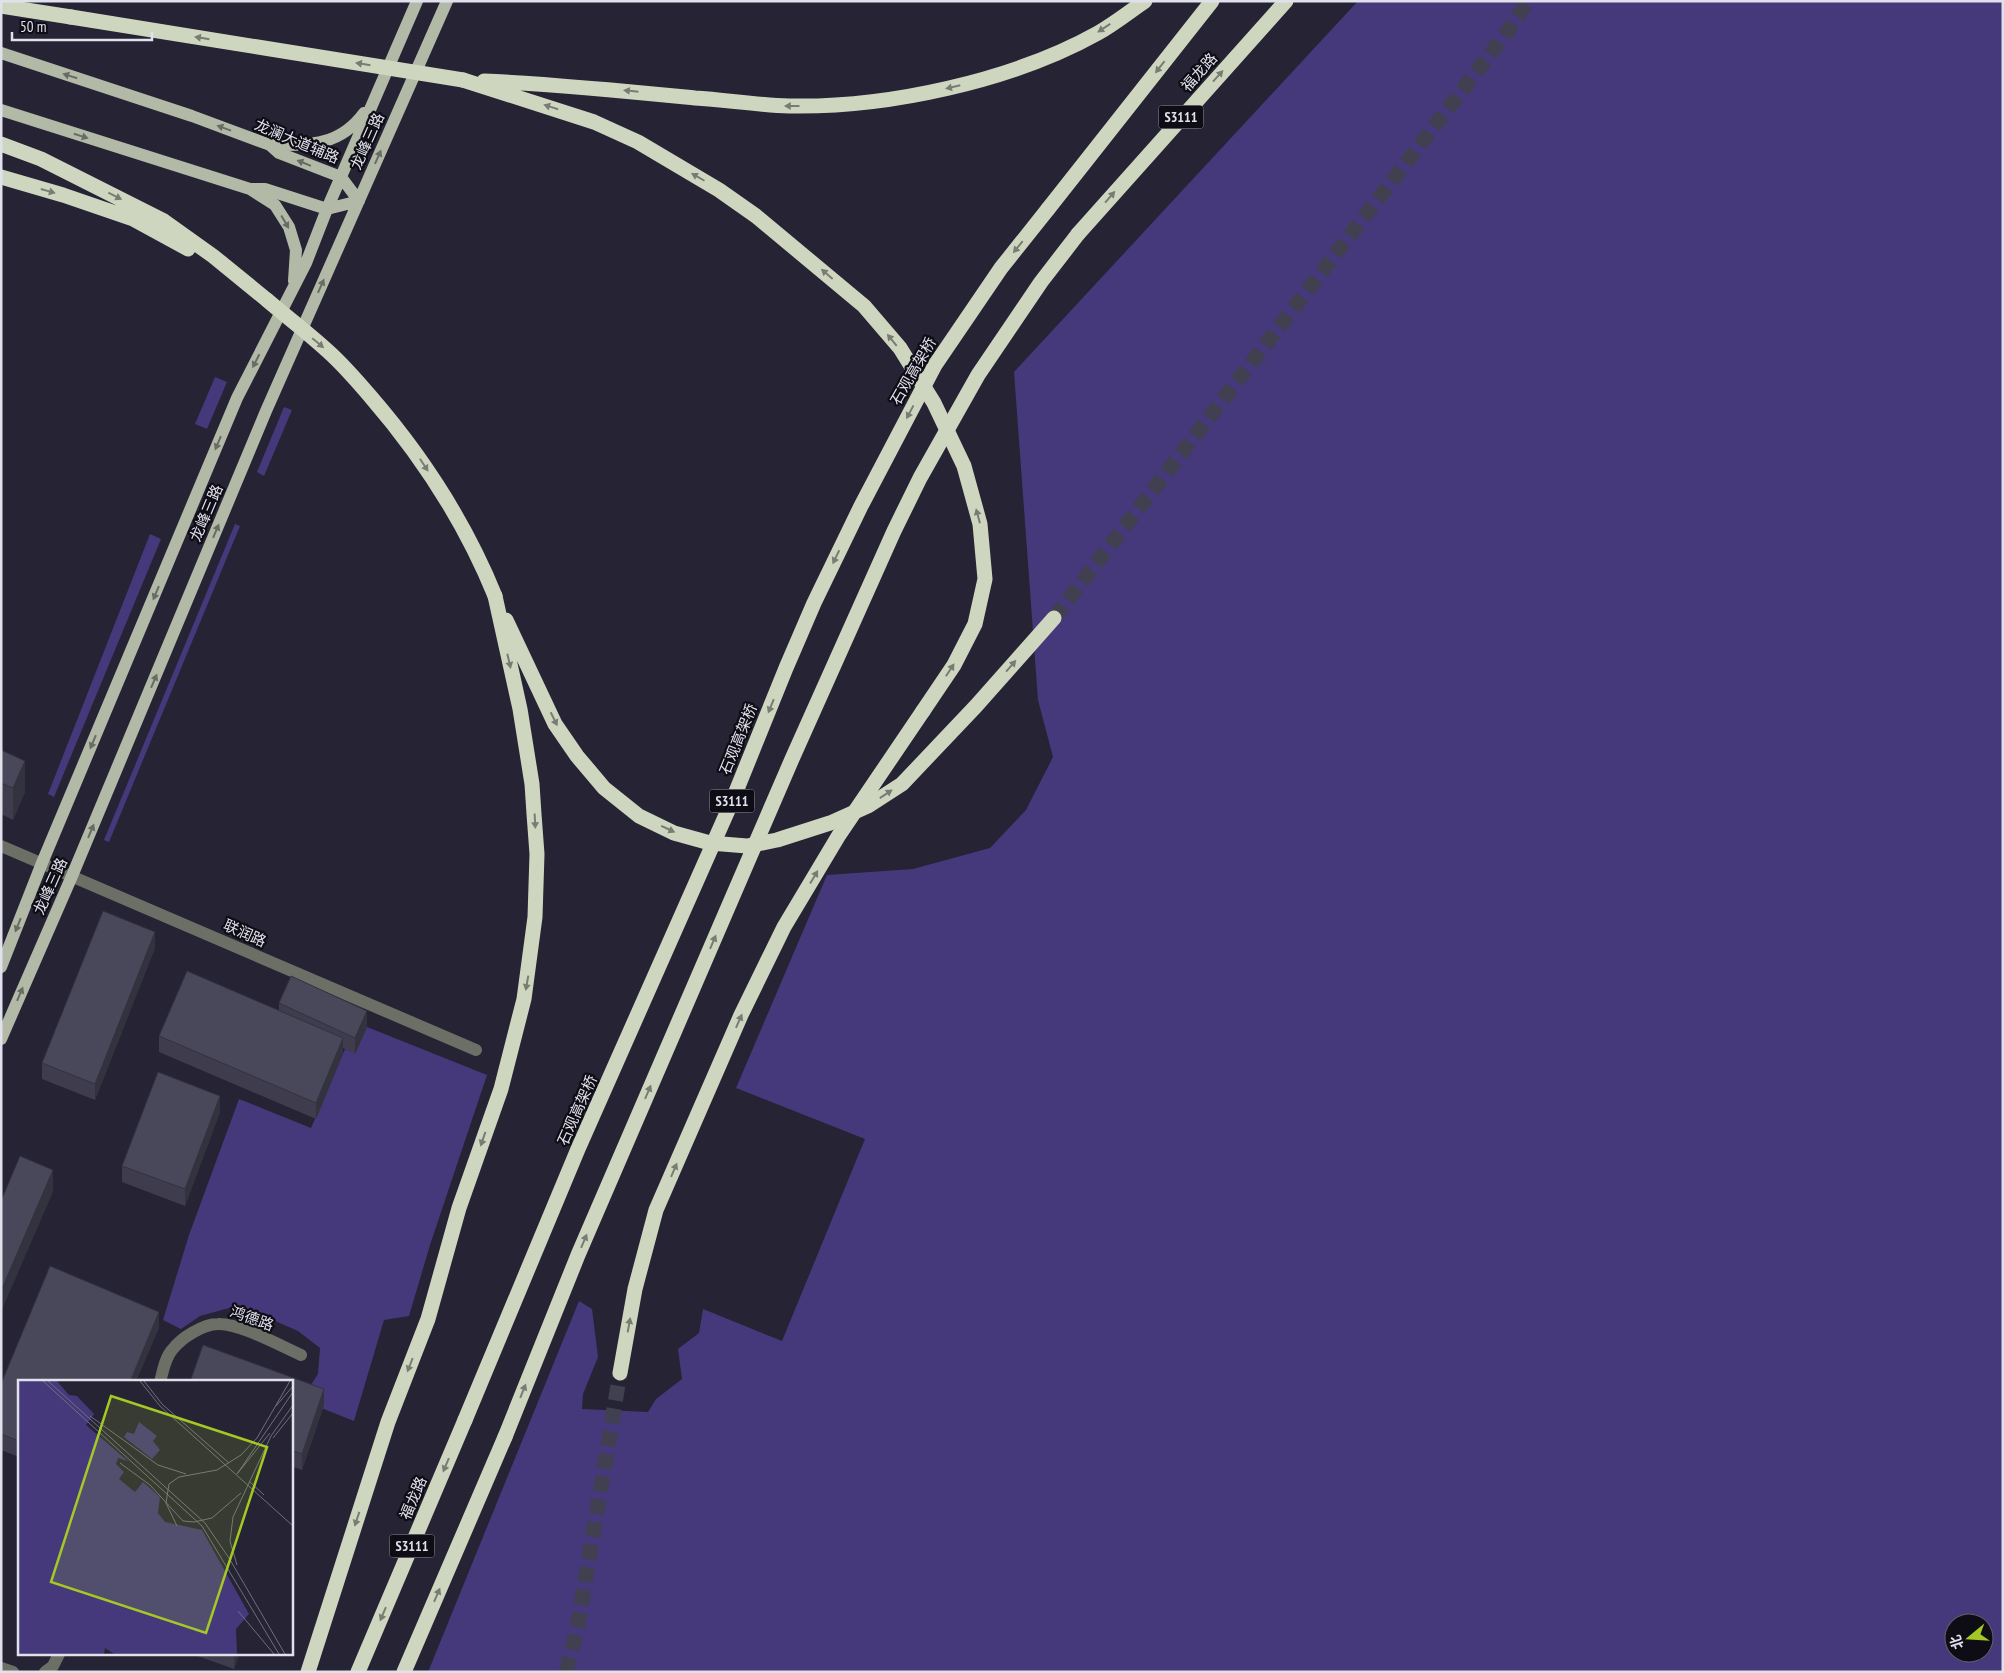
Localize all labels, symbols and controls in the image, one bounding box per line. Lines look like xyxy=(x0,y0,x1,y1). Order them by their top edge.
scale bar xyxy=(12,10,152,42)
text: 50 m xyxy=(20,17,46,36)
one-way arrow xyxy=(1098,24,1111,33)
one-way arrow xyxy=(194,33,210,41)
street label: 福龙路 xyxy=(1177,49,1221,95)
one-way arrow xyxy=(354,60,370,68)
one-way arrow xyxy=(1155,60,1165,74)
one-way arrow xyxy=(1212,70,1224,82)
one-way arrow xyxy=(63,71,78,79)
one-way arrow xyxy=(946,83,961,91)
one-way arrow xyxy=(622,87,638,95)
one-way arrow xyxy=(784,102,800,110)
one-way arrow xyxy=(544,103,559,111)
road number: S3111 xyxy=(1158,105,1204,128)
street label: 龙峰三路 xyxy=(346,110,388,172)
street label: 龙澜大道辅路 xyxy=(252,115,342,167)
one-way arrow xyxy=(216,124,231,132)
one-way arrow xyxy=(74,132,89,140)
one-way arrow xyxy=(375,150,383,164)
one-way arrow xyxy=(296,159,311,167)
one-way arrow xyxy=(691,172,704,181)
one-way arrow xyxy=(41,187,56,195)
one-way arrow xyxy=(108,192,123,200)
one-way arrow xyxy=(1104,192,1116,204)
one-way arrow xyxy=(280,215,289,228)
one-way arrow xyxy=(1012,241,1023,254)
one-way arrow xyxy=(822,268,834,280)
one-way arrow xyxy=(318,279,326,293)
one-way arrow xyxy=(887,333,898,346)
street label: 石观高架桥 xyxy=(886,334,940,408)
one-way arrow xyxy=(311,337,324,348)
one-way arrow xyxy=(252,353,260,368)
one-way arrow xyxy=(906,405,914,420)
one-way arrow xyxy=(214,436,222,450)
one-way arrow xyxy=(419,459,429,472)
street label: 龙峰三路 xyxy=(186,482,226,544)
one-way arrow xyxy=(974,508,982,523)
one-way arrow xyxy=(213,524,221,538)
one-way arrow xyxy=(832,550,840,564)
one-way arrow xyxy=(151,585,159,600)
one-way arrow xyxy=(505,653,513,668)
one-way arrow xyxy=(1006,660,1017,673)
one-way arrow xyxy=(945,664,954,677)
one-way arrow xyxy=(150,674,158,688)
one-way arrow xyxy=(766,699,774,713)
street label: 石观高架桥 xyxy=(715,701,761,777)
one-way arrow xyxy=(550,712,558,726)
one-way arrow xyxy=(88,735,96,750)
road number: S3111 xyxy=(710,789,754,812)
one-way arrow xyxy=(879,790,892,799)
one-way arrow xyxy=(531,813,539,829)
one-way arrow xyxy=(88,823,95,838)
one-way arrow xyxy=(661,826,675,834)
street label: 龙峰三路 xyxy=(29,855,71,917)
one-way arrow xyxy=(809,870,818,883)
street label: 联润路 xyxy=(221,915,269,951)
one-way arrow xyxy=(14,917,22,932)
one-way arrow xyxy=(709,935,717,949)
one-way arrow xyxy=(522,975,530,991)
one-way arrow xyxy=(17,987,25,1001)
one-way arrow xyxy=(735,1014,743,1028)
street label: 石观高架桥 xyxy=(553,1072,601,1148)
one-way arrow xyxy=(645,1085,653,1099)
one-way arrow xyxy=(479,1132,487,1147)
one-way arrow xyxy=(670,1162,678,1177)
one-way arrow xyxy=(581,1234,589,1248)
street label: 鸿德路 xyxy=(228,1301,276,1335)
one-way arrow xyxy=(625,1317,633,1333)
one-way arrow xyxy=(406,1358,414,1373)
inset map xyxy=(18,1380,292,1656)
one-way arrow xyxy=(520,1384,527,1399)
one-way arrow xyxy=(441,1457,449,1472)
street label: 福龙路 xyxy=(395,1474,431,1522)
one-way arrow xyxy=(353,1511,361,1526)
road number: S3111 xyxy=(390,1534,434,1558)
one-way arrow xyxy=(434,1588,442,1602)
one-way arrow xyxy=(378,1607,386,1621)
north arrow xyxy=(1944,1613,1994,1663)
text: 北 xyxy=(1946,1633,1967,1651)

